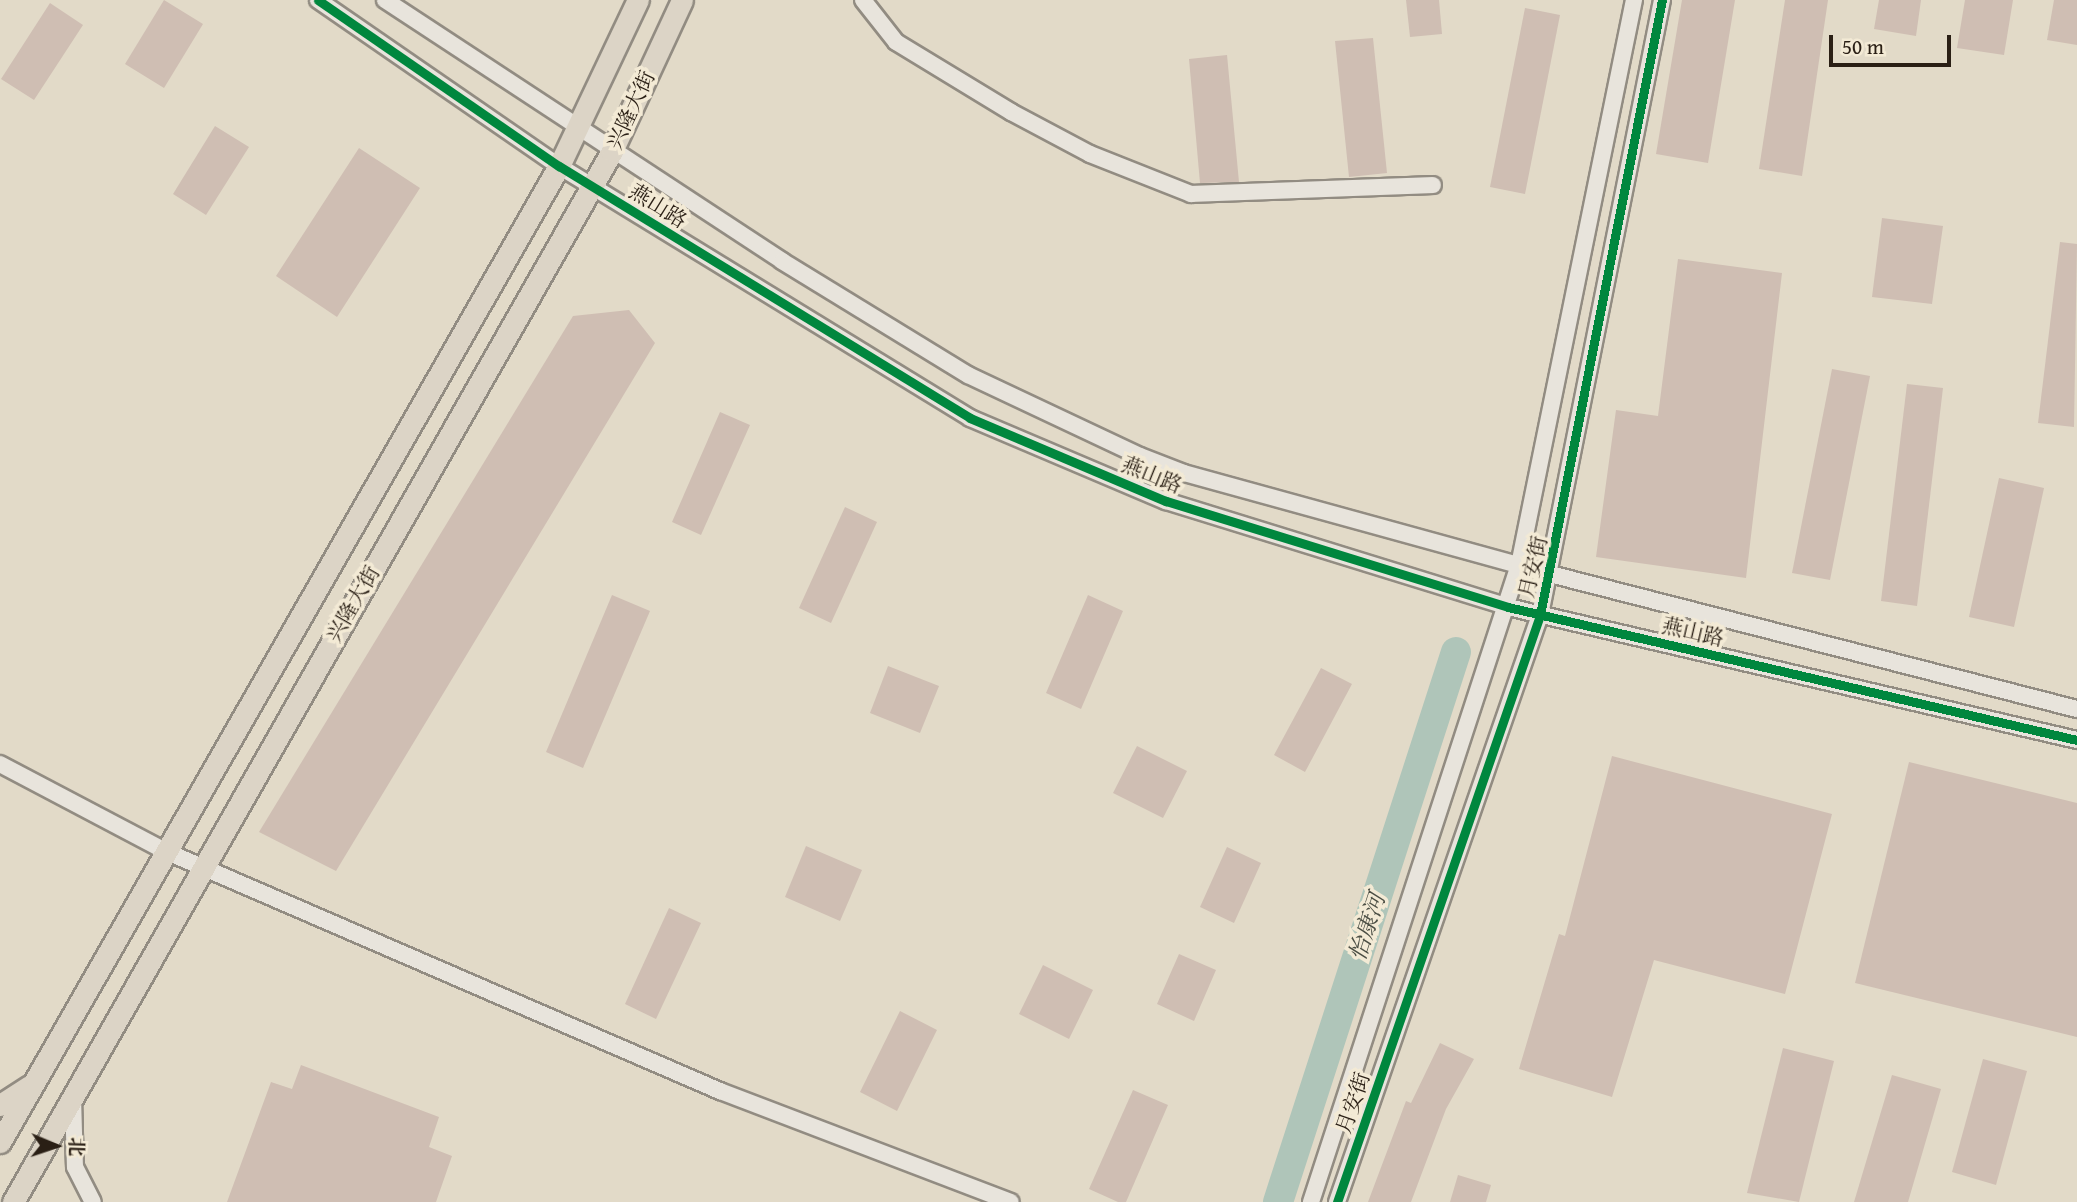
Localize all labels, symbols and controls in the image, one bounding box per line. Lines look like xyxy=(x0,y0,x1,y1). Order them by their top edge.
scale bar xyxy=(1832,21,1954,65)
text: 50 m xyxy=(1842,31,1884,62)
street label: 兴隆大街 xyxy=(602,67,660,153)
street label: 燕山路 xyxy=(625,179,691,233)
street label: 燕山路 xyxy=(1118,452,1186,498)
street label: 月安街 xyxy=(1514,533,1552,601)
street label: 兴隆大街 xyxy=(321,561,385,647)
street label: 燕山路 xyxy=(1659,613,1727,651)
water label: 怡康河 xyxy=(1343,890,1391,964)
street label: 月安街 xyxy=(1331,1069,1375,1137)
north arrow xyxy=(21,1111,91,1181)
text: 北 xyxy=(63,1137,91,1157)

